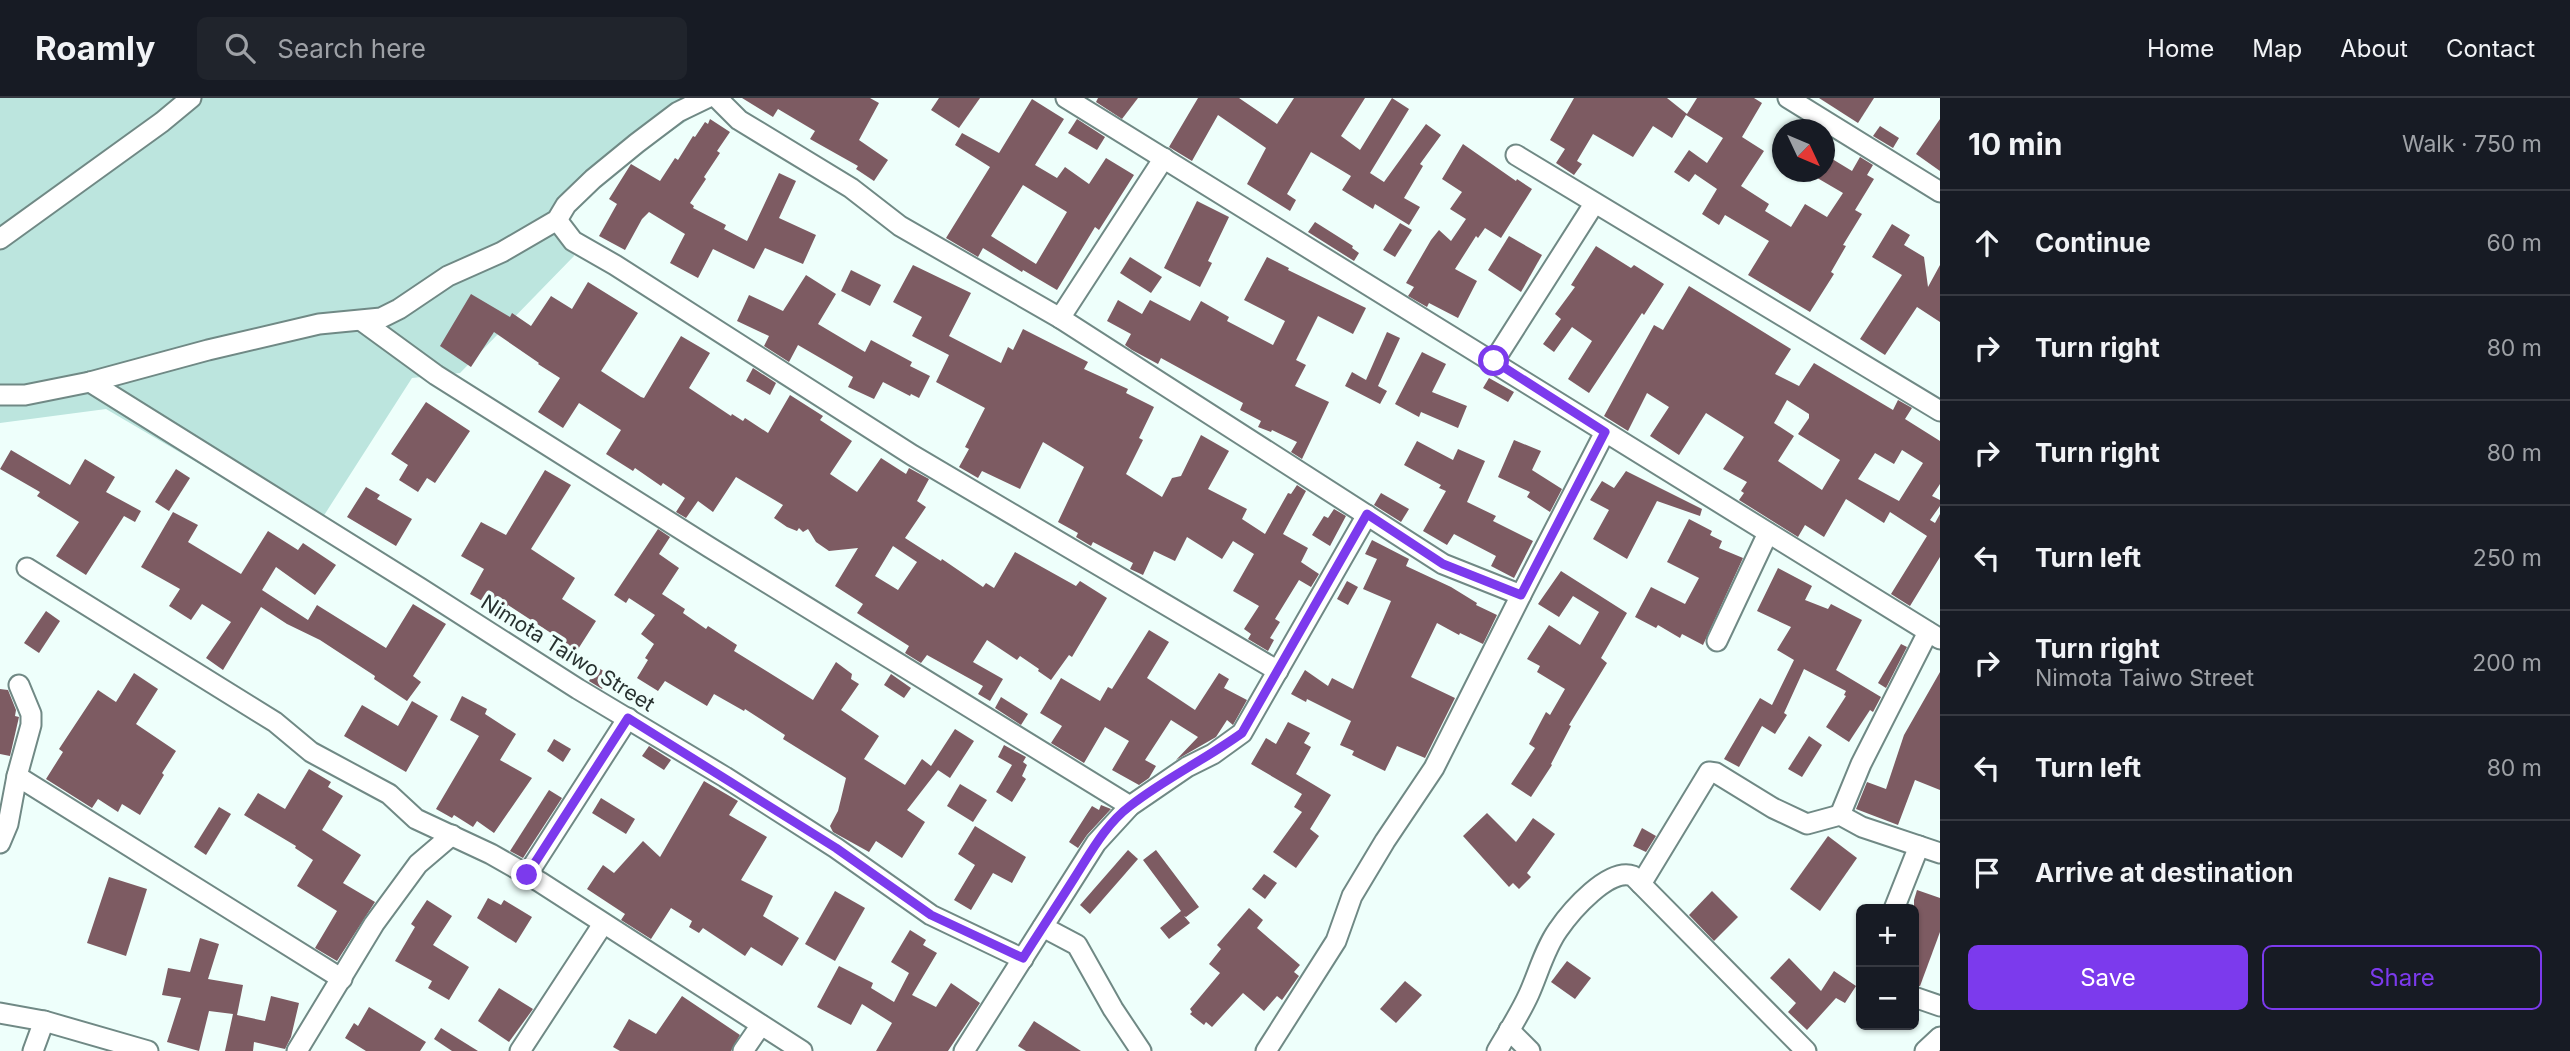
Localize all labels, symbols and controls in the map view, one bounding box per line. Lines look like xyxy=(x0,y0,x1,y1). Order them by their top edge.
search box xyxy=(197,17,687,80)
text: Roamly xyxy=(35,28,155,68)
icon: search xyxy=(221,29,259,67)
text: Search here xyxy=(277,33,426,64)
text: Home xyxy=(2147,34,2214,63)
text: Map xyxy=(2252,34,2302,63)
text: About xyxy=(2340,34,2408,63)
text: Contact xyxy=(2446,34,2535,63)
north arrow xyxy=(1772,119,1835,182)
text: 10 min xyxy=(1968,126,2062,162)
text: Walk · 750 m xyxy=(2402,130,2542,158)
icon: ahead xyxy=(1968,224,2006,262)
text: Continue xyxy=(2035,227,2151,258)
text: 60 m xyxy=(2487,229,2542,257)
icon: right xyxy=(1968,329,2006,367)
text: Turn right xyxy=(2035,332,2160,363)
text: 80 m xyxy=(2487,334,2542,362)
route start xyxy=(1478,345,1509,376)
icon: right xyxy=(1968,434,2006,472)
text: Turn right xyxy=(2035,437,2160,468)
text: 80 m xyxy=(2487,439,2542,467)
icon: left xyxy=(1968,539,2006,577)
text: Turn left xyxy=(2035,542,2141,573)
text: 250 m xyxy=(2473,544,2542,572)
street label: Nimota Taiwo Street xyxy=(477,589,660,717)
text: Turn right xyxy=(2035,633,2160,664)
icon: right xyxy=(1968,644,2006,682)
text: 200 m xyxy=(2472,649,2542,677)
text: Nimota Taiwo Street xyxy=(2035,664,2254,692)
icon: left xyxy=(1968,749,2006,787)
text: Turn left xyxy=(2035,752,2141,783)
text: 80 m xyxy=(2487,754,2542,782)
icon: arrive xyxy=(1968,854,2006,892)
text: Arrive at destination xyxy=(2035,857,2294,888)
route end xyxy=(511,859,542,890)
map controls xyxy=(1856,904,1919,1030)
button: + xyxy=(1856,904,1919,967)
button: Save xyxy=(1968,945,2248,1010)
button: Share xyxy=(2262,945,2542,1010)
button: − xyxy=(1856,967,1919,1030)

